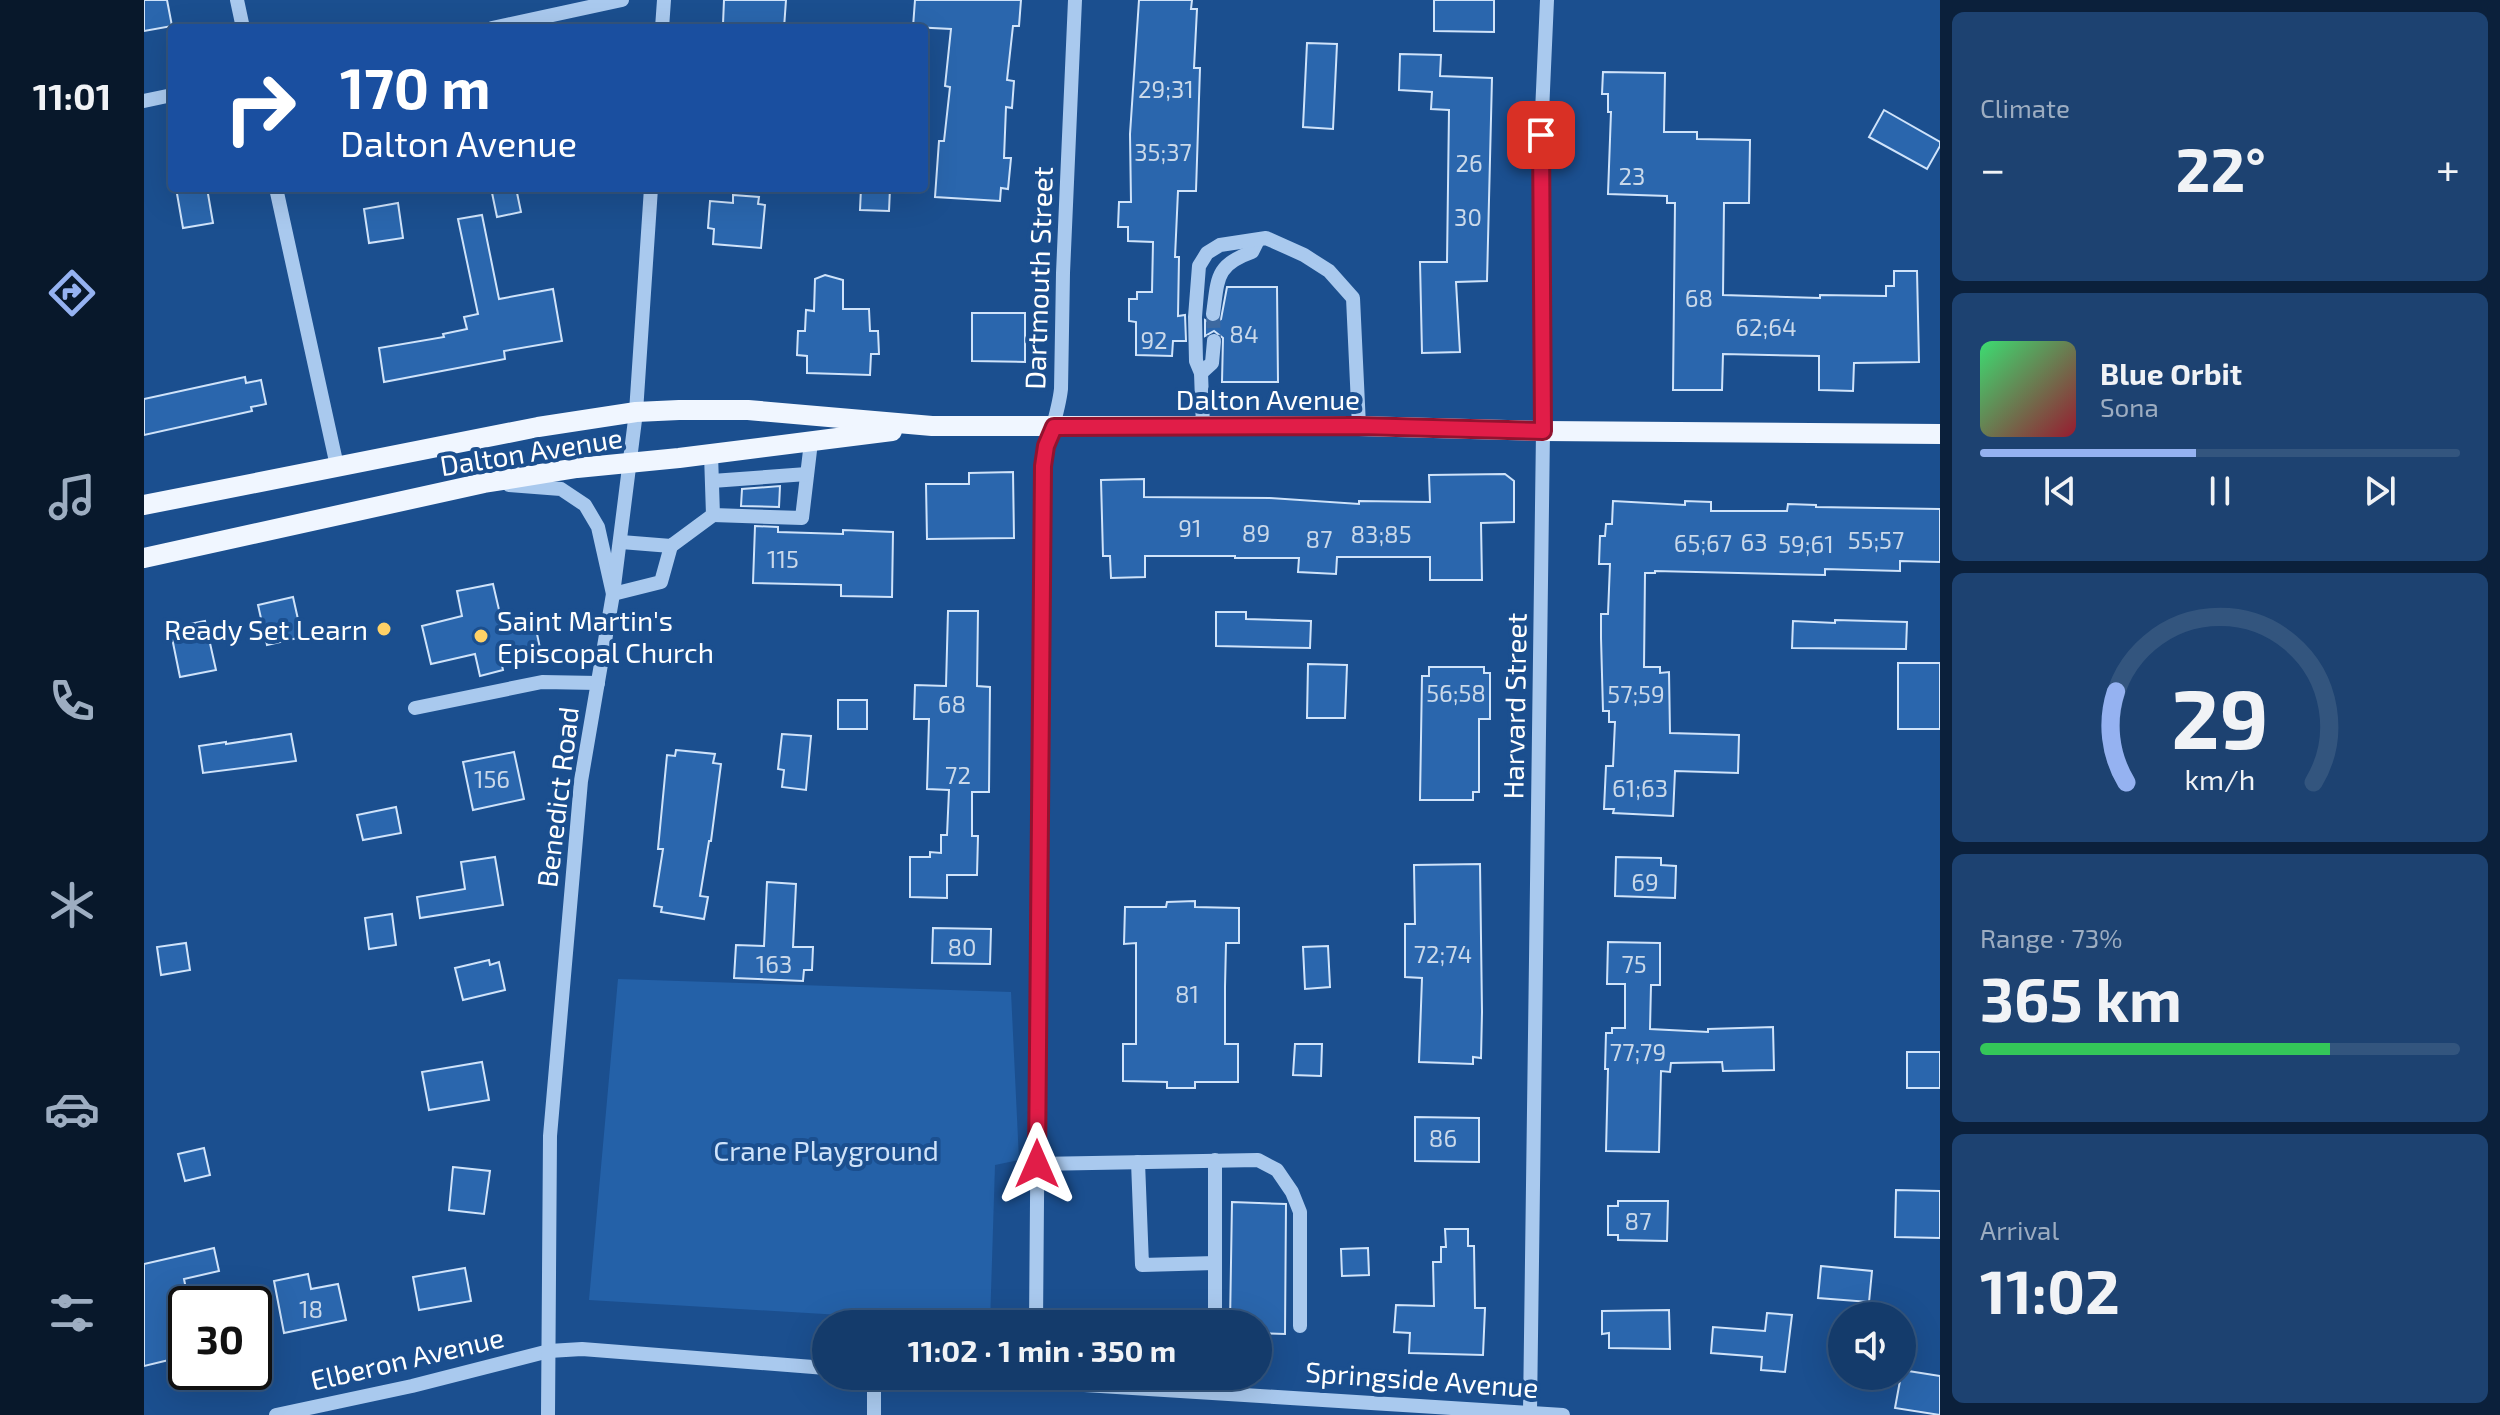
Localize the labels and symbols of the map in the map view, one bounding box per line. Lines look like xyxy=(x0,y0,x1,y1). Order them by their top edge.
house number: 29;31 xyxy=(1138,74,1194,103)
pin xyxy=(1507,101,1575,169)
house number: 35;37 xyxy=(1134,137,1192,166)
house number: 26 xyxy=(1455,148,1483,177)
house number: 23 xyxy=(1619,161,1645,190)
street label: Dartmouth Street xyxy=(1017,166,1059,390)
house number: 30 xyxy=(1454,202,1482,231)
house number: 68 xyxy=(1685,283,1713,312)
house number: 62;64 xyxy=(1735,312,1797,341)
house number: 84 xyxy=(1229,319,1259,348)
house number: 92 xyxy=(1140,325,1168,354)
street label: Dalton Avenue xyxy=(1176,382,1360,416)
street label: Dalton Avenue xyxy=(437,420,625,482)
house number: 91 xyxy=(1178,513,1202,542)
house number: 89 xyxy=(1242,518,1270,547)
house number: 83;85 xyxy=(1350,519,1412,548)
house number: 87 xyxy=(1306,524,1332,553)
house number: 55;57 xyxy=(1848,525,1904,554)
house number: 63 xyxy=(1740,527,1768,556)
house number: 65;67 xyxy=(1674,528,1732,557)
house number: 59;61 xyxy=(1778,529,1834,558)
house number: 115 xyxy=(767,544,799,573)
place label: Saint Martin's Episcopal Church xyxy=(497,603,714,669)
place label: Ready Set Learn xyxy=(164,612,368,646)
street label: Harvard Street xyxy=(1495,612,1533,800)
marker: Ready Set Learn xyxy=(375,620,393,638)
marker: Saint Martin's Episcopal Church xyxy=(472,627,490,645)
house number: 56;58 xyxy=(1426,678,1486,707)
house number: 57;59 xyxy=(1607,679,1665,708)
house number: 68 xyxy=(938,689,966,718)
street label: Benedict Road xyxy=(529,705,585,889)
house number: 72 xyxy=(945,760,971,789)
house number: 156 xyxy=(474,764,510,793)
house number: 61;63 xyxy=(1612,773,1668,802)
house number: 69 xyxy=(1631,867,1659,896)
house number: 80 xyxy=(947,932,977,961)
house number: 72;74 xyxy=(1414,939,1472,968)
house number: 163 xyxy=(756,949,792,978)
house number: 75 xyxy=(1621,949,1647,978)
house number: 81 xyxy=(1175,979,1199,1008)
house number: 77;79 xyxy=(1610,1037,1666,1066)
position arrow xyxy=(995,1122,1079,1206)
house number: 86 xyxy=(1429,1123,1457,1152)
park label: Crane Playground xyxy=(713,1133,939,1167)
house number: 87 xyxy=(1625,1206,1651,1235)
speed limit sign: 30 xyxy=(168,1286,272,1390)
house number: 18 xyxy=(299,1294,323,1323)
street label: Elberon Avenue xyxy=(307,1319,507,1397)
street label: Springside Avenue xyxy=(1304,1354,1540,1404)

